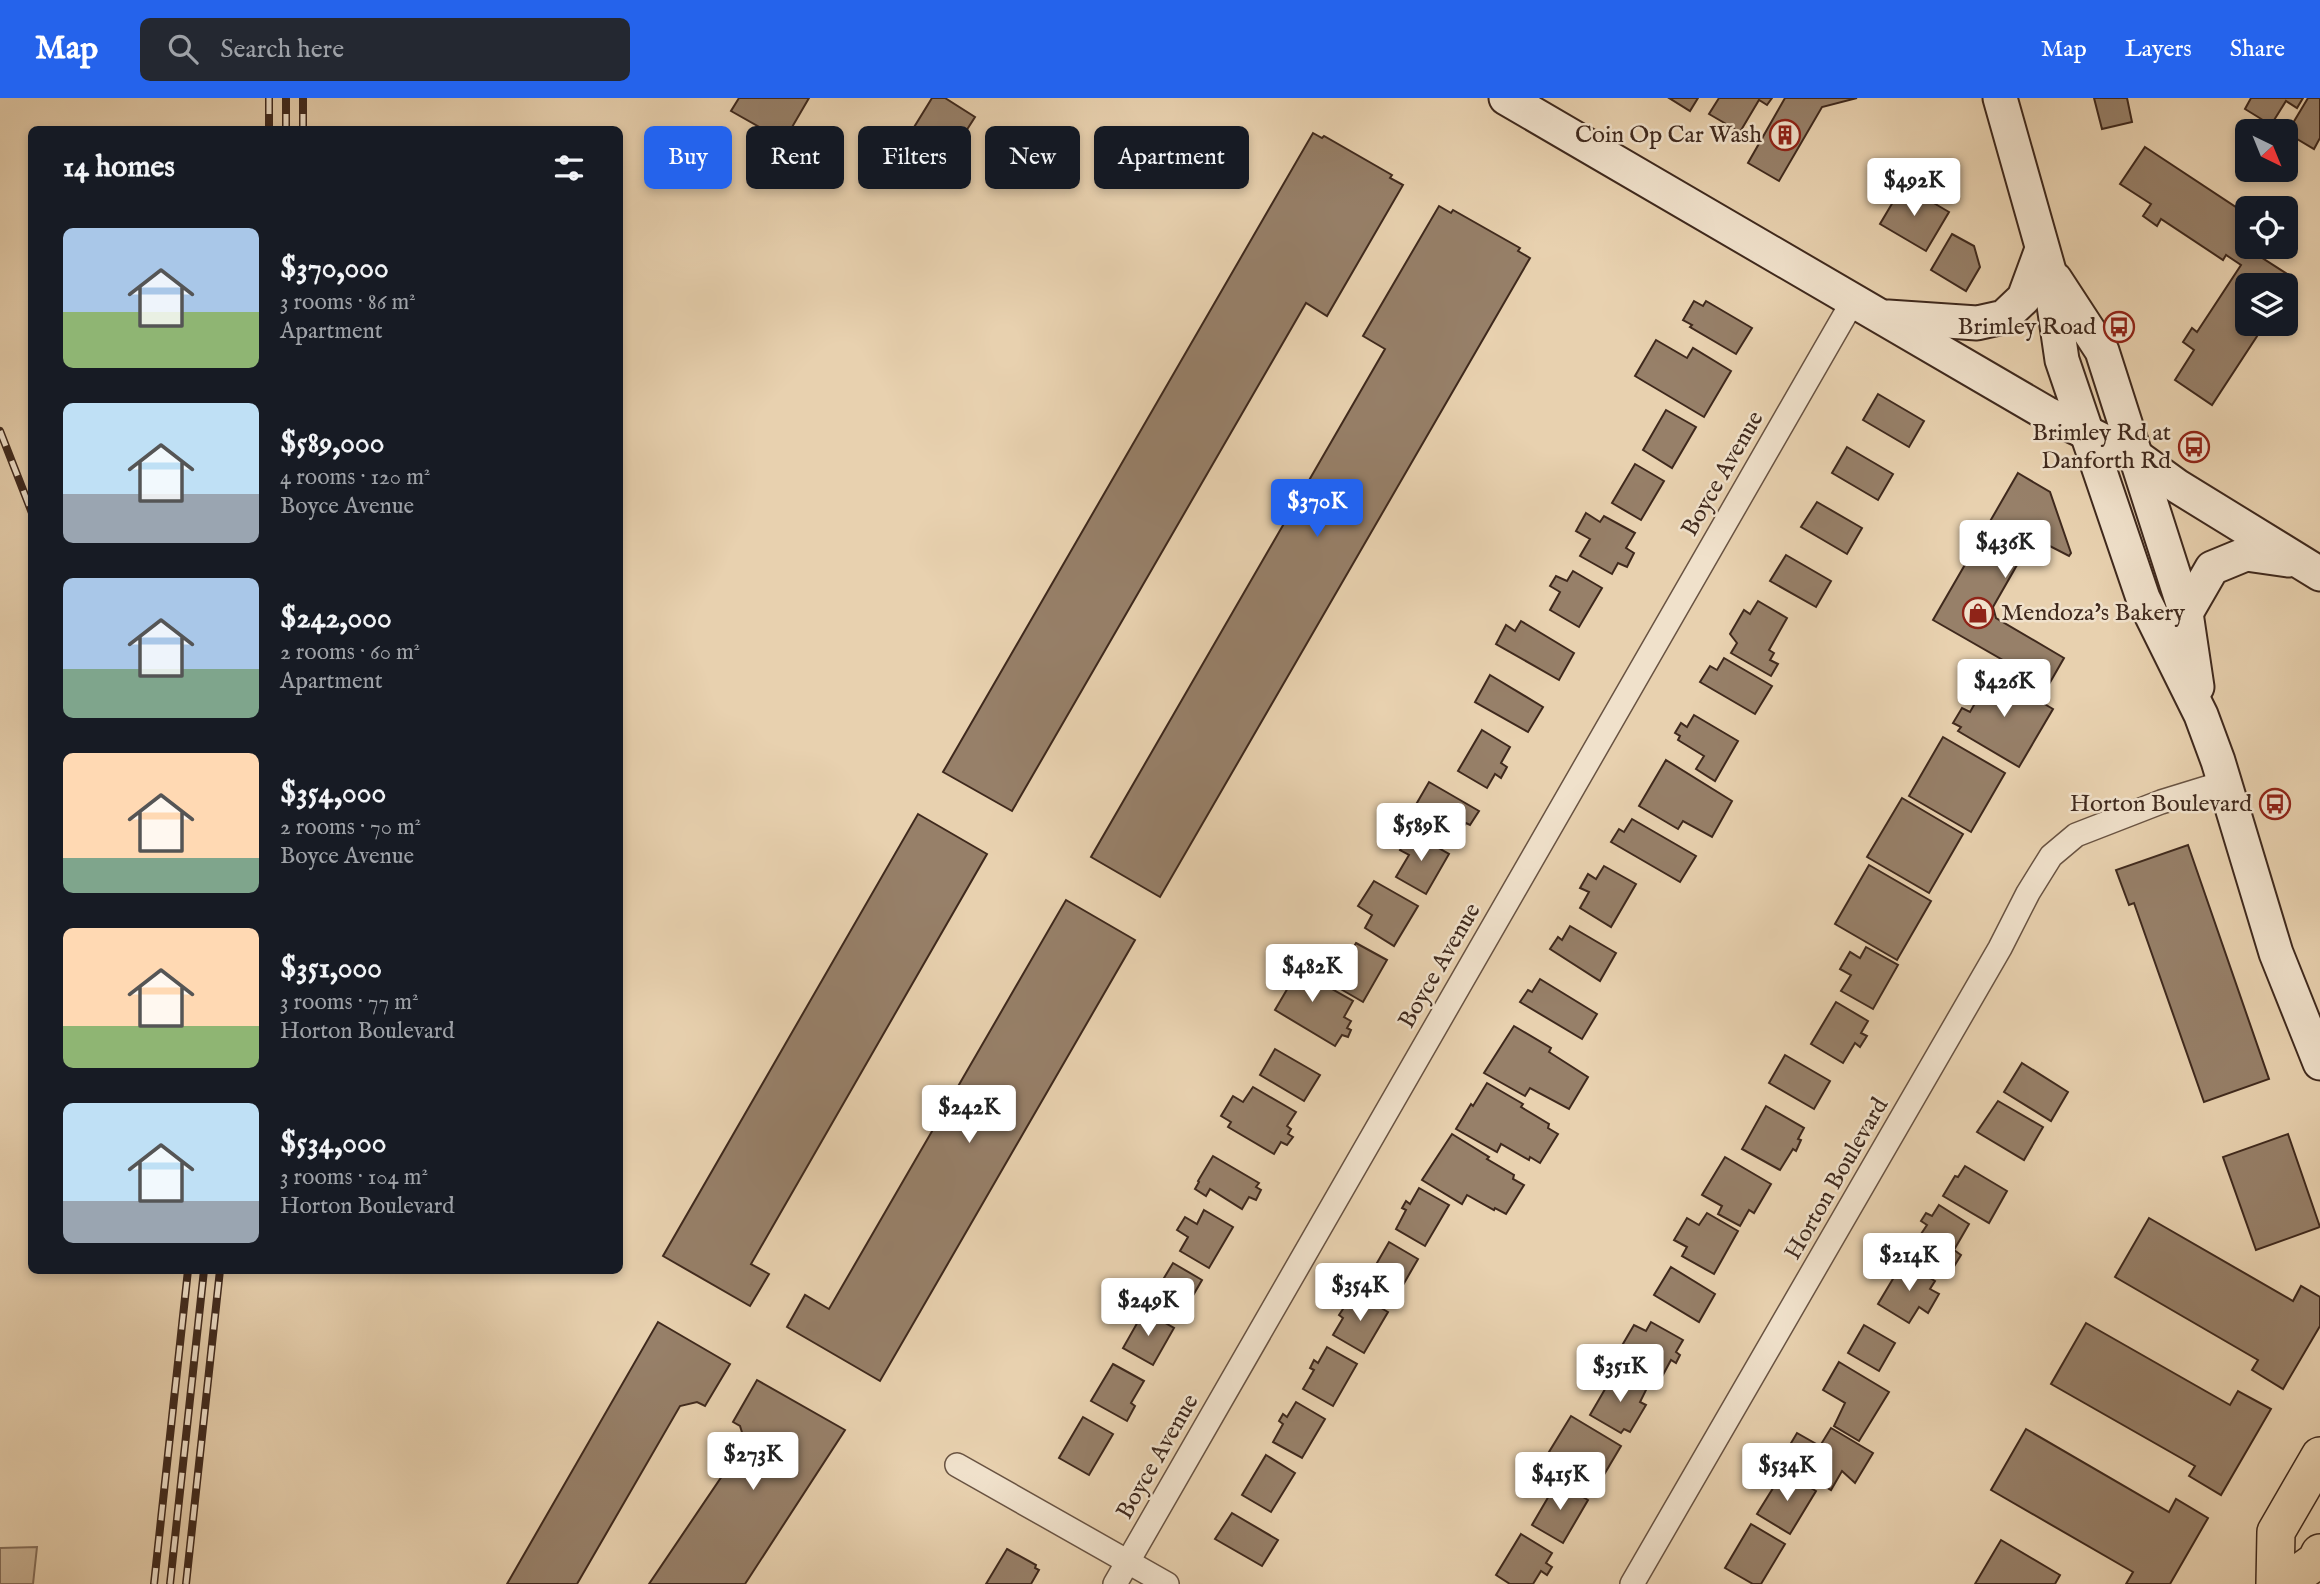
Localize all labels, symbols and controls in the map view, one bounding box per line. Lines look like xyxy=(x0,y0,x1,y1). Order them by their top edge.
search box xyxy=(140,18,630,81)
text: Map xyxy=(35,28,98,70)
icon: search xyxy=(164,30,202,68)
text: Search here xyxy=(220,33,344,66)
text: Map xyxy=(2041,34,2087,65)
text: Layers xyxy=(2125,34,2192,65)
text: Share xyxy=(2230,34,2285,65)
building icon: Coin Op Car Wash xyxy=(1768,118,1802,152)
north arrow xyxy=(2235,119,2298,182)
map controls xyxy=(2235,119,2298,336)
place label: Coin Op Car Wash xyxy=(1575,120,1762,151)
chip: Buy xyxy=(644,126,732,189)
chip: Rent xyxy=(746,126,844,189)
chip: Filters xyxy=(858,126,971,189)
chip: New xyxy=(985,126,1080,189)
chip: Apartment xyxy=(1094,126,1249,189)
text: 14 homes xyxy=(63,149,175,187)
icon: filters xyxy=(550,149,588,187)
pin: $492K xyxy=(1865,158,1963,218)
text: $492K xyxy=(1883,166,1945,195)
button: locate xyxy=(2235,196,2298,259)
text: $370,000 xyxy=(280,250,389,288)
icon: home xyxy=(119,256,203,340)
button: layers xyxy=(2235,273,2298,336)
text: 3 rooms · 86 m² xyxy=(280,288,416,317)
bus stop icon: Brimley Road xyxy=(2102,310,2136,344)
place label: Brimley Road xyxy=(1958,312,2096,343)
text: Apartment xyxy=(280,317,383,346)
street label: Boyce Avenue xyxy=(1675,406,1771,542)
place label: Brimley Rd at Danforth Rd xyxy=(2032,418,2171,477)
text: $589,000 xyxy=(280,425,385,463)
bus stop icon: Brimley Rd at Danforth Rd xyxy=(2177,430,2211,464)
icon: home xyxy=(119,431,203,515)
text: 4 rooms · 120 m² xyxy=(280,463,430,492)
pin: $370K xyxy=(1268,480,1366,539)
text: $370K xyxy=(1287,487,1347,516)
text: Boyce Avenue xyxy=(280,492,414,521)
pin: $436K xyxy=(1956,520,2054,580)
text: $436K xyxy=(1976,528,2034,557)
shop icon: Mendoza's Bakery xyxy=(1961,596,1995,630)
place label: Mendoza's Bakery xyxy=(2001,598,2185,629)
text: $242,000 xyxy=(280,600,392,638)
icon: home xyxy=(119,606,203,690)
text: 2 rooms · 60 m² xyxy=(280,638,420,667)
pin: $426K xyxy=(1955,660,2053,719)
text: Apartment xyxy=(280,667,383,696)
text: $426K xyxy=(1973,667,2035,696)
text: $354,000 xyxy=(280,775,386,813)
icon: home xyxy=(119,781,203,865)
bus stop icon: Horton Boulevard xyxy=(2258,787,2292,821)
place label: Horton Boulevard xyxy=(2070,789,2252,820)
pin: $589K xyxy=(1372,804,1470,863)
text: $589K xyxy=(1393,811,1449,840)
text: 2 rooms · 70 m² xyxy=(280,813,421,842)
text: Boyce Avenue xyxy=(280,842,414,871)
street label: Boyce Avenue xyxy=(1392,898,1488,1034)
pin: $482K xyxy=(1263,944,1361,1004)
text: $351,000 xyxy=(280,950,382,988)
text: $482K xyxy=(1282,952,1342,981)
icon: home xyxy=(119,956,203,1040)
text: 3 rooms · 77 m² xyxy=(280,988,419,1017)
text: Horton Boulevard xyxy=(280,1017,455,1046)
pin: $242K xyxy=(920,1086,1018,1145)
street label: Horton Boulevard xyxy=(1778,1092,1896,1266)
text: $242K xyxy=(938,1093,1000,1122)
text: $534,000 xyxy=(280,1125,386,1163)
icon: home xyxy=(119,1131,203,1215)
text: 3 rooms · 104 m² xyxy=(280,1163,428,1192)
text: Horton Boulevard xyxy=(280,1192,455,1221)
pin: $214K xyxy=(1860,1234,1958,1293)
text: $214K xyxy=(1879,1241,1939,1270)
pin: $354K xyxy=(1311,1264,1409,1323)
text: $354K xyxy=(1331,1271,1389,1300)
pin: $249K xyxy=(1099,1278,1197,1338)
text: $249K xyxy=(1117,1286,1179,1315)
pin: $351K xyxy=(1571,1344,1669,1404)
text: $351K xyxy=(1593,1352,1647,1381)
street label: Boyce Avenue xyxy=(1110,1389,1206,1525)
pin: $273K xyxy=(704,1432,802,1492)
text: $273K xyxy=(723,1440,783,1469)
pin: $534K xyxy=(1738,1444,1836,1503)
text: $534K xyxy=(1758,1451,1816,1480)
pin: $415K xyxy=(1511,1452,1609,1512)
text: $415K xyxy=(1531,1460,1589,1489)

